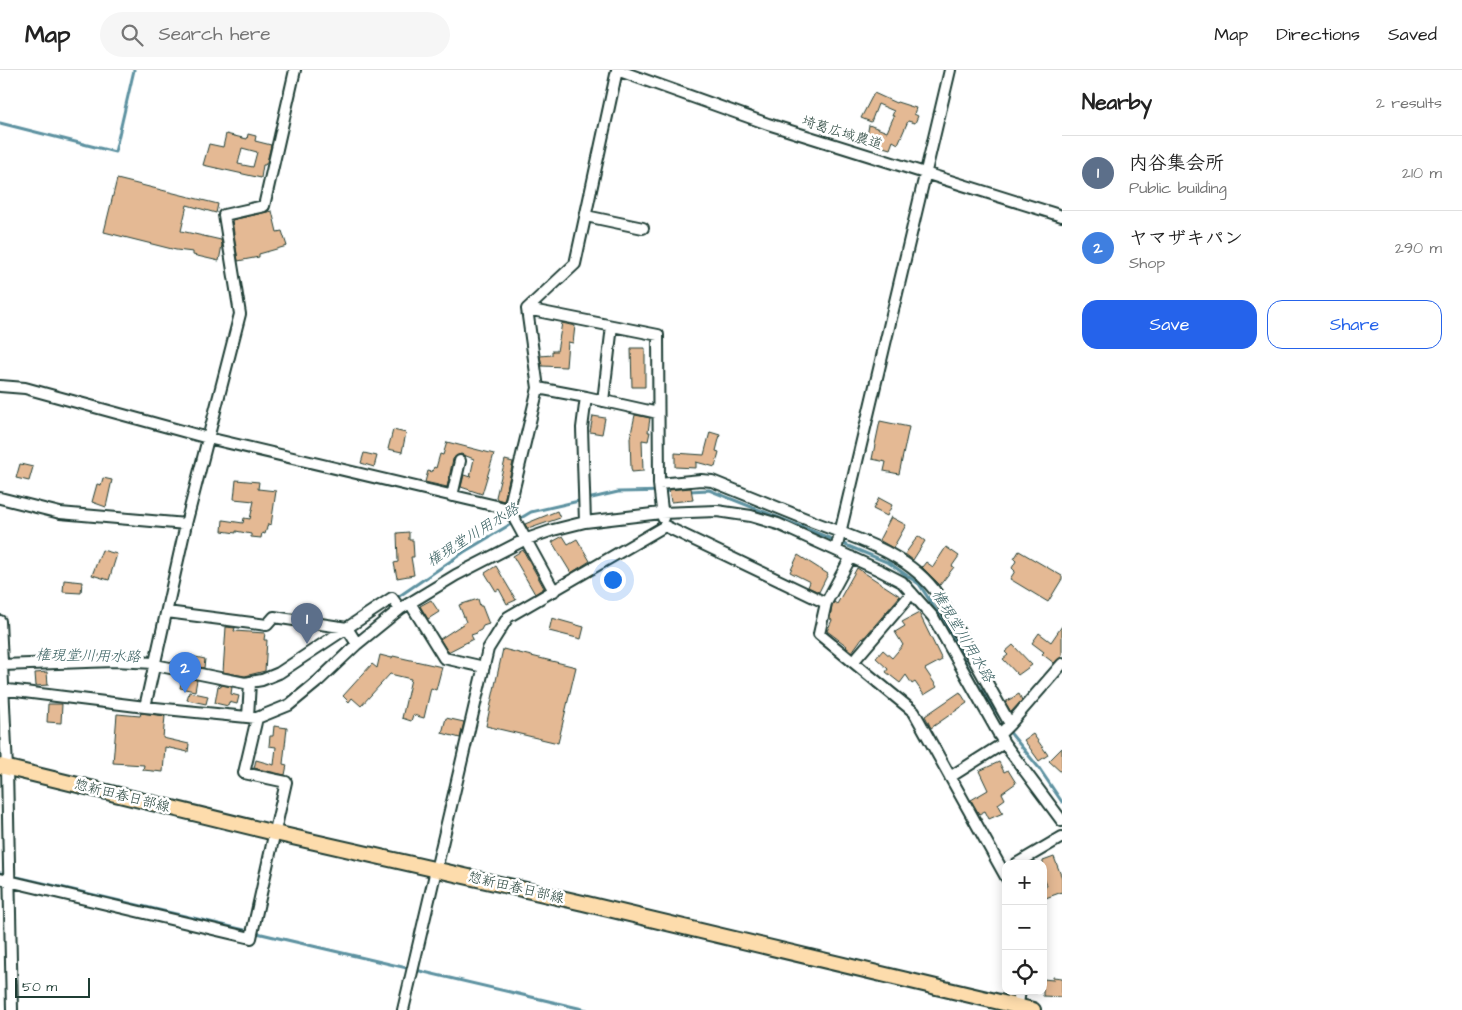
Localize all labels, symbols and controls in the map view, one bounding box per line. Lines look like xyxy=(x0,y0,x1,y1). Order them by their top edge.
search box xyxy=(100,12,450,57)
text: Map xyxy=(25,18,70,52)
icon: search xyxy=(118,21,146,49)
text: Search here xyxy=(158,21,271,48)
text: Map xyxy=(1214,22,1248,47)
text: Directions xyxy=(1276,22,1360,47)
text: Saved xyxy=(1388,22,1437,47)
text: Nearby xyxy=(1082,88,1152,117)
text: 2 results xyxy=(1376,92,1442,114)
street label: 埼葛広域農道 xyxy=(799,111,885,155)
text: 内谷集会所 xyxy=(1129,150,1224,177)
text: 1 xyxy=(1097,162,1099,184)
text: 210 m xyxy=(1402,162,1442,184)
text: Public building xyxy=(1129,177,1227,199)
text: ヤマザキパン xyxy=(1129,225,1243,252)
text: 2 xyxy=(1093,237,1103,259)
text: 290 m xyxy=(1395,237,1442,259)
text: Shop xyxy=(1129,252,1165,274)
button: Save xyxy=(1082,300,1257,349)
button: Share xyxy=(1267,300,1442,349)
water label: 権現堂川用水路 xyxy=(423,498,524,572)
your location xyxy=(600,567,626,593)
water label: 権現堂川用水路 xyxy=(927,586,1000,687)
pin: 1 xyxy=(291,603,323,644)
water label: 権現堂川用水路 xyxy=(35,645,142,667)
pin: 2 xyxy=(169,652,201,693)
street label: 惣新田春日部線 xyxy=(72,774,172,818)
map controls xyxy=(1002,860,1047,995)
button: + xyxy=(1002,860,1047,905)
street label: 惣新田春日部線 xyxy=(466,867,566,909)
button: − xyxy=(1002,905,1047,950)
button: locate xyxy=(1002,950,1047,995)
scale bar xyxy=(15,975,90,998)
text: 50 m xyxy=(22,977,57,997)

